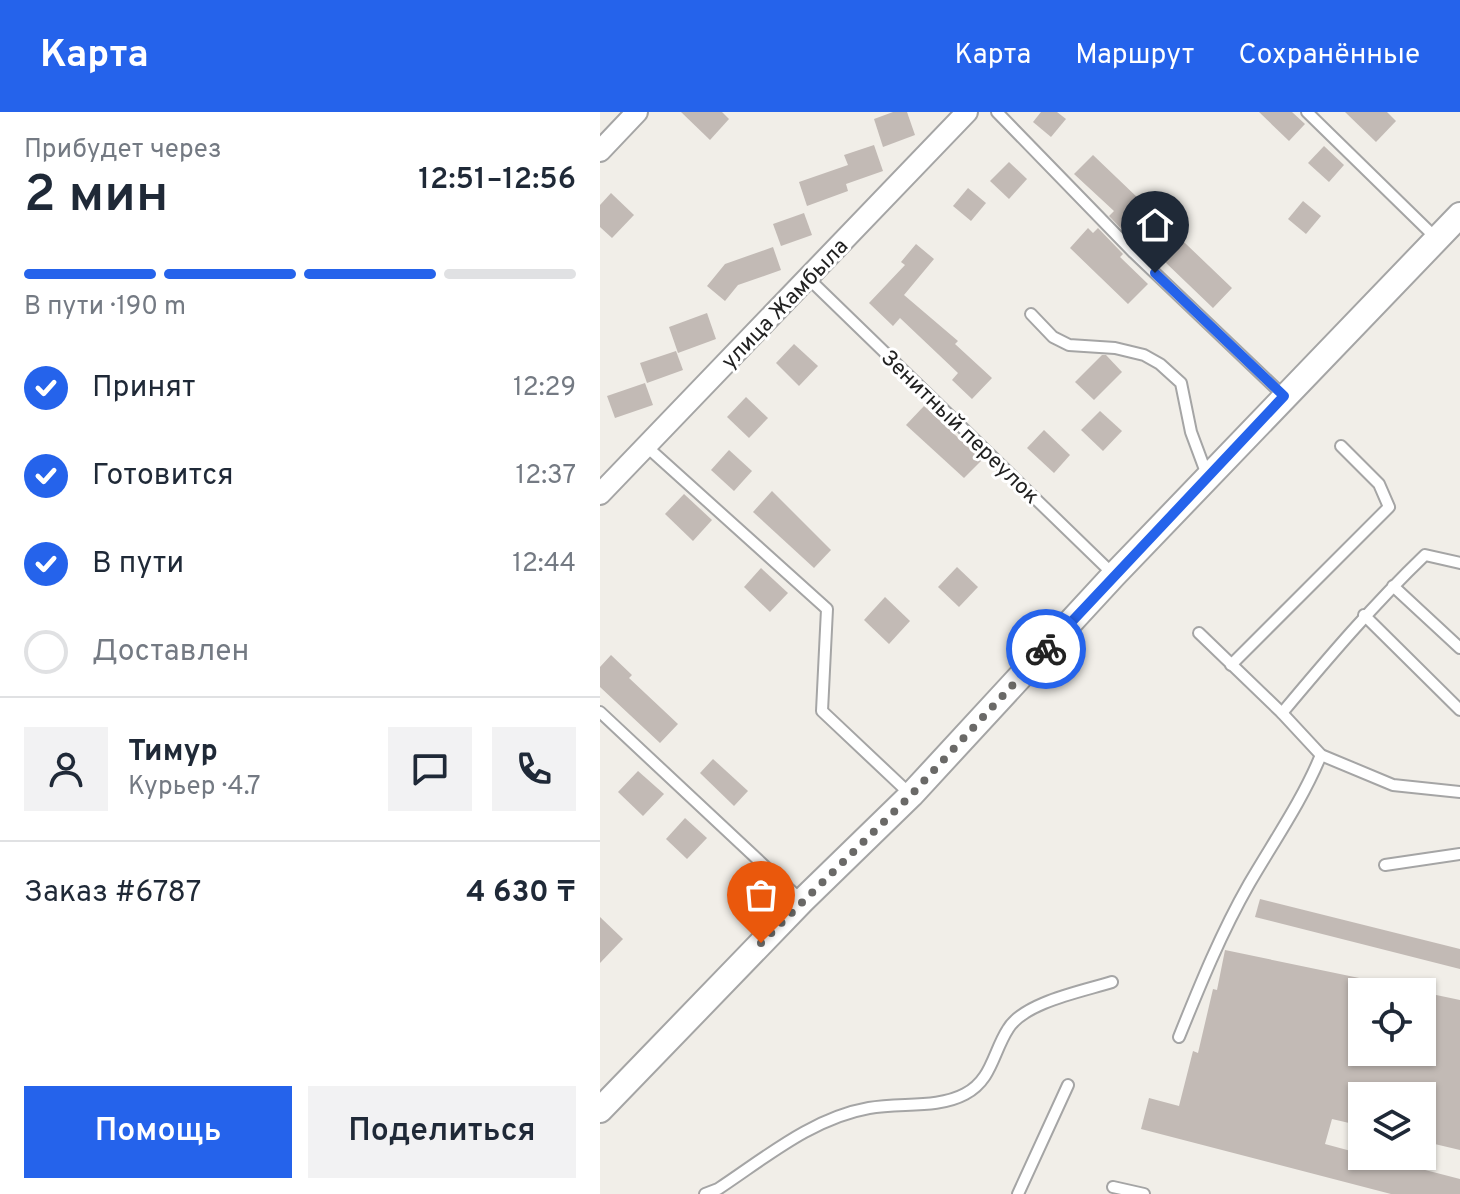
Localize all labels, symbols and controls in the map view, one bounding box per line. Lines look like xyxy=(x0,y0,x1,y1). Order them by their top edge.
text: Карта xyxy=(40,32,149,81)
text: Карта xyxy=(955,38,1031,74)
text: Маршрут xyxy=(1075,38,1194,74)
text: Сохранённые xyxy=(1238,38,1420,74)
text: Прибудет через xyxy=(24,134,222,167)
text: 12:51–12:56 xyxy=(418,162,576,199)
text: 2 мин xyxy=(24,164,168,230)
pin xyxy=(1121,191,1189,273)
icon: home xyxy=(1133,203,1177,247)
street label: улица Жамбыла xyxy=(717,234,855,376)
text: В пути · 190 m xyxy=(24,291,186,324)
street label: Зенитный переулок xyxy=(874,345,1044,510)
icon: check xyxy=(24,366,68,410)
text: Принят xyxy=(92,370,196,407)
text: 12:29 xyxy=(513,372,576,405)
icon: check xyxy=(24,454,68,498)
text: Готовится xyxy=(92,458,234,495)
text: 12:37 xyxy=(516,460,576,493)
icon: check xyxy=(24,542,68,586)
text: В пути xyxy=(92,546,184,583)
text: 12:44 xyxy=(512,548,576,581)
courier xyxy=(1006,609,1086,689)
icon: bike xyxy=(1024,627,1068,671)
text: Доставлен xyxy=(92,634,249,671)
button: person xyxy=(24,727,108,811)
button: chat xyxy=(388,727,472,811)
button: phone xyxy=(492,727,576,811)
text: Тимур xyxy=(128,734,218,771)
text: Курьер · 4.7 xyxy=(128,771,260,804)
pin xyxy=(727,861,795,943)
icon: bag xyxy=(739,873,783,917)
text: Заказ #6787 xyxy=(24,875,201,912)
text: 4 630 ₸ xyxy=(466,875,576,912)
map controls xyxy=(1348,978,1436,1170)
button: locate xyxy=(1348,978,1436,1066)
button: layers xyxy=(1348,1082,1436,1170)
button: Помощь xyxy=(24,1086,292,1178)
button: Поделиться xyxy=(308,1086,576,1178)

